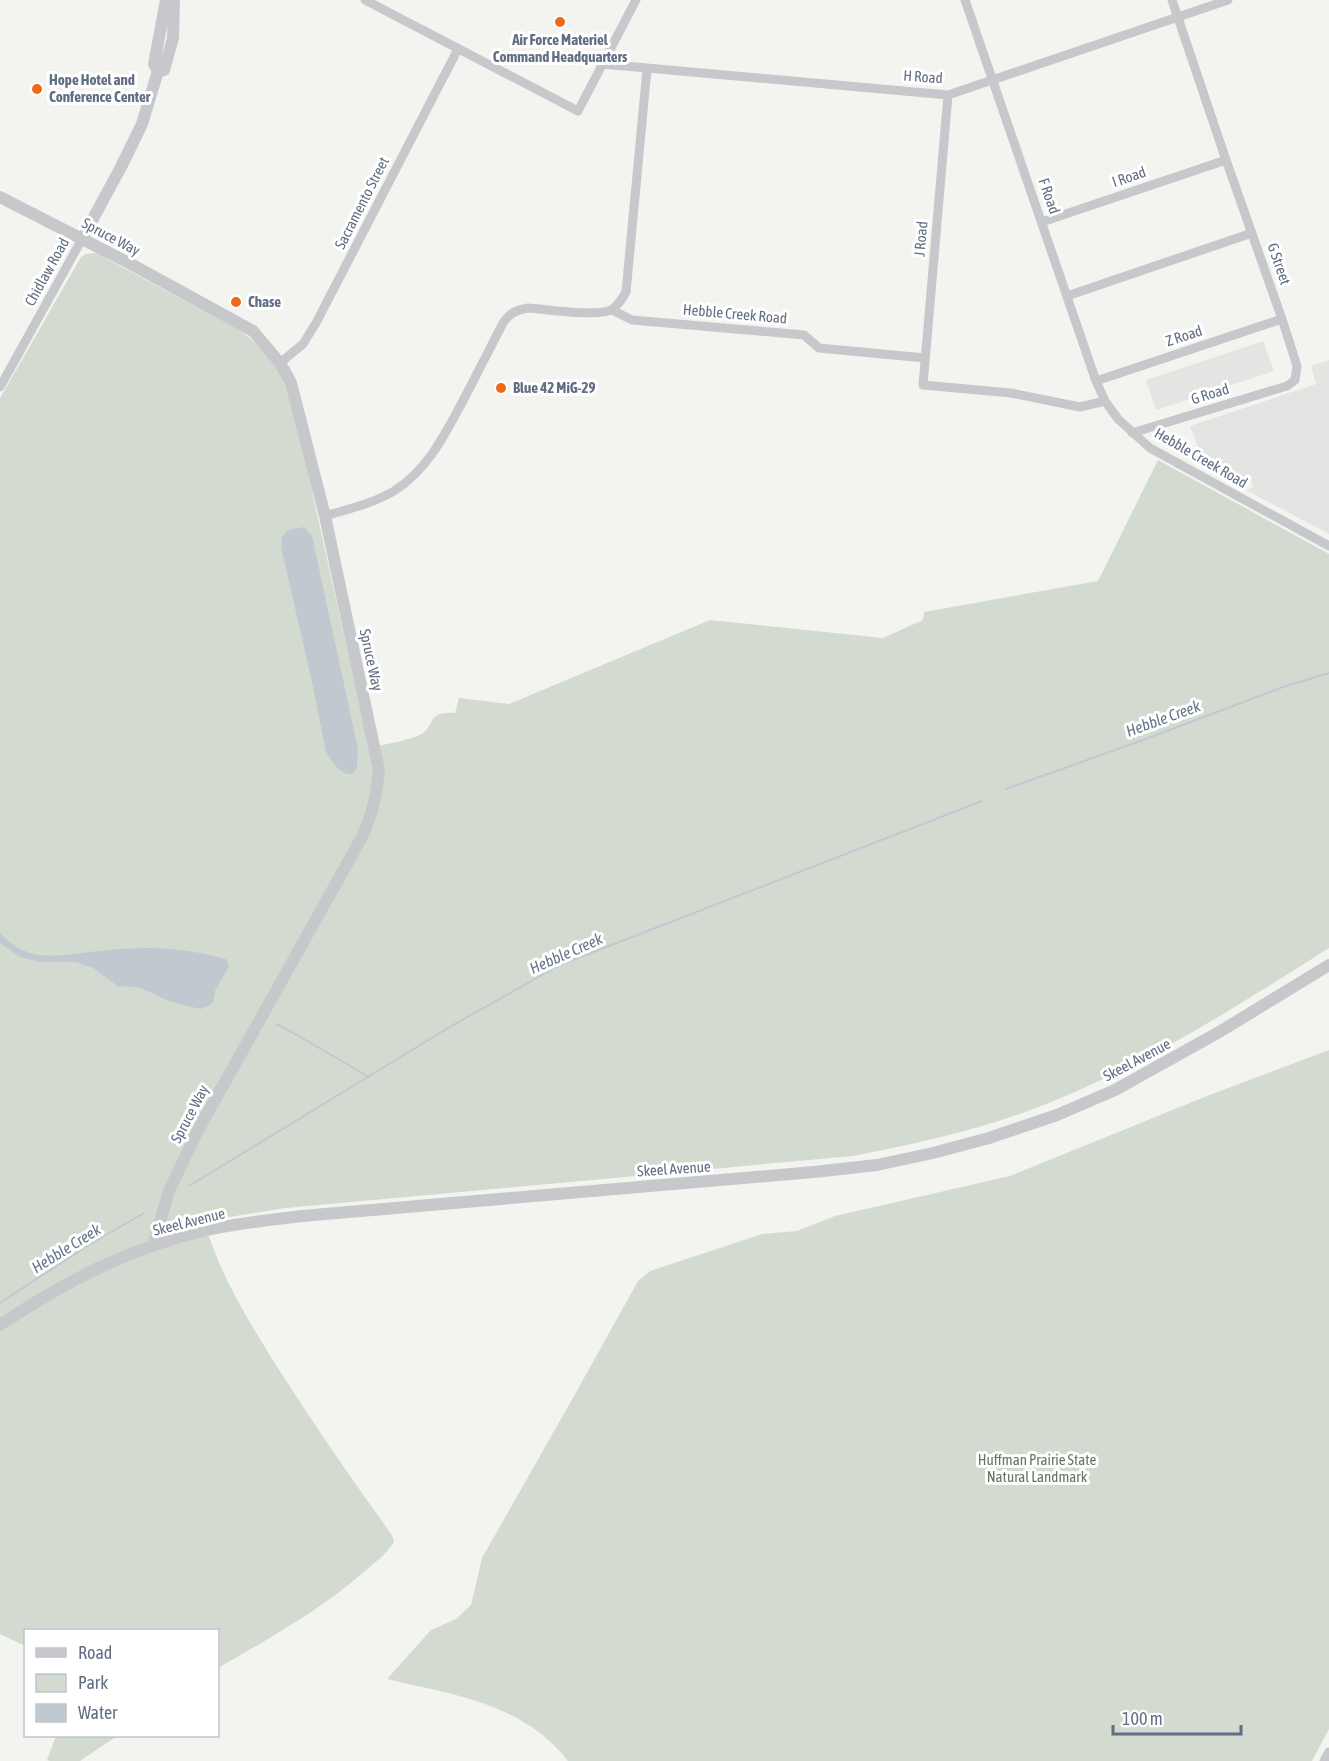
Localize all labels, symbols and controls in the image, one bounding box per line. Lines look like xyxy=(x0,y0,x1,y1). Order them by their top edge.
marker: Air Force Materiel Command Headquarters xyxy=(553,15,567,29)
place label: Air Force Materiel Command Headquarters xyxy=(493,31,628,65)
street label: H Road xyxy=(903,67,943,86)
place label: Hope Hotel and Conference Center xyxy=(49,71,151,105)
marker: Hope Hotel and Conference Center xyxy=(30,82,44,96)
street label: Sacramento Street xyxy=(331,154,392,252)
street label: I Road xyxy=(1110,163,1148,190)
street label: F Road xyxy=(1035,176,1063,216)
street label: Spruce Way xyxy=(79,214,143,259)
street label: J Road xyxy=(910,221,931,257)
street label: Chidlaw Road xyxy=(21,235,72,309)
street label: G Street xyxy=(1264,241,1294,287)
place label: Chase xyxy=(248,293,281,310)
marker: Chase xyxy=(229,295,243,309)
street label: Hebble Creek Road xyxy=(682,300,788,327)
street label: Z Road xyxy=(1163,322,1204,349)
place label: Blue 42 MiG-29 xyxy=(513,379,596,396)
street label: G Road xyxy=(1189,380,1231,407)
marker: Blue 42 MiG-29 xyxy=(494,381,508,395)
street label: Hebble Creek Road xyxy=(1152,424,1251,491)
street label: Spruce Way xyxy=(357,627,386,693)
water label: Hebble Creek xyxy=(1123,696,1204,740)
water label: Hebble Creek xyxy=(527,929,606,977)
street label: Skeel Avenue xyxy=(1100,1035,1173,1084)
street label: Spruce Way xyxy=(167,1082,212,1146)
street label: Skeel Avenue xyxy=(637,1157,712,1180)
street label: Skeel Avenue xyxy=(151,1204,227,1239)
water label: Hebble Creek xyxy=(28,1219,105,1276)
park label: Huffman Prairie State Natural Landmark xyxy=(978,1451,1096,1485)
legend xyxy=(24,1629,219,1737)
text: Road xyxy=(78,1642,112,1663)
text: Park xyxy=(78,1672,108,1693)
scale bar xyxy=(1113,1698,1240,1736)
text: Water xyxy=(78,1702,118,1723)
text: 100 m xyxy=(1122,1708,1163,1729)

